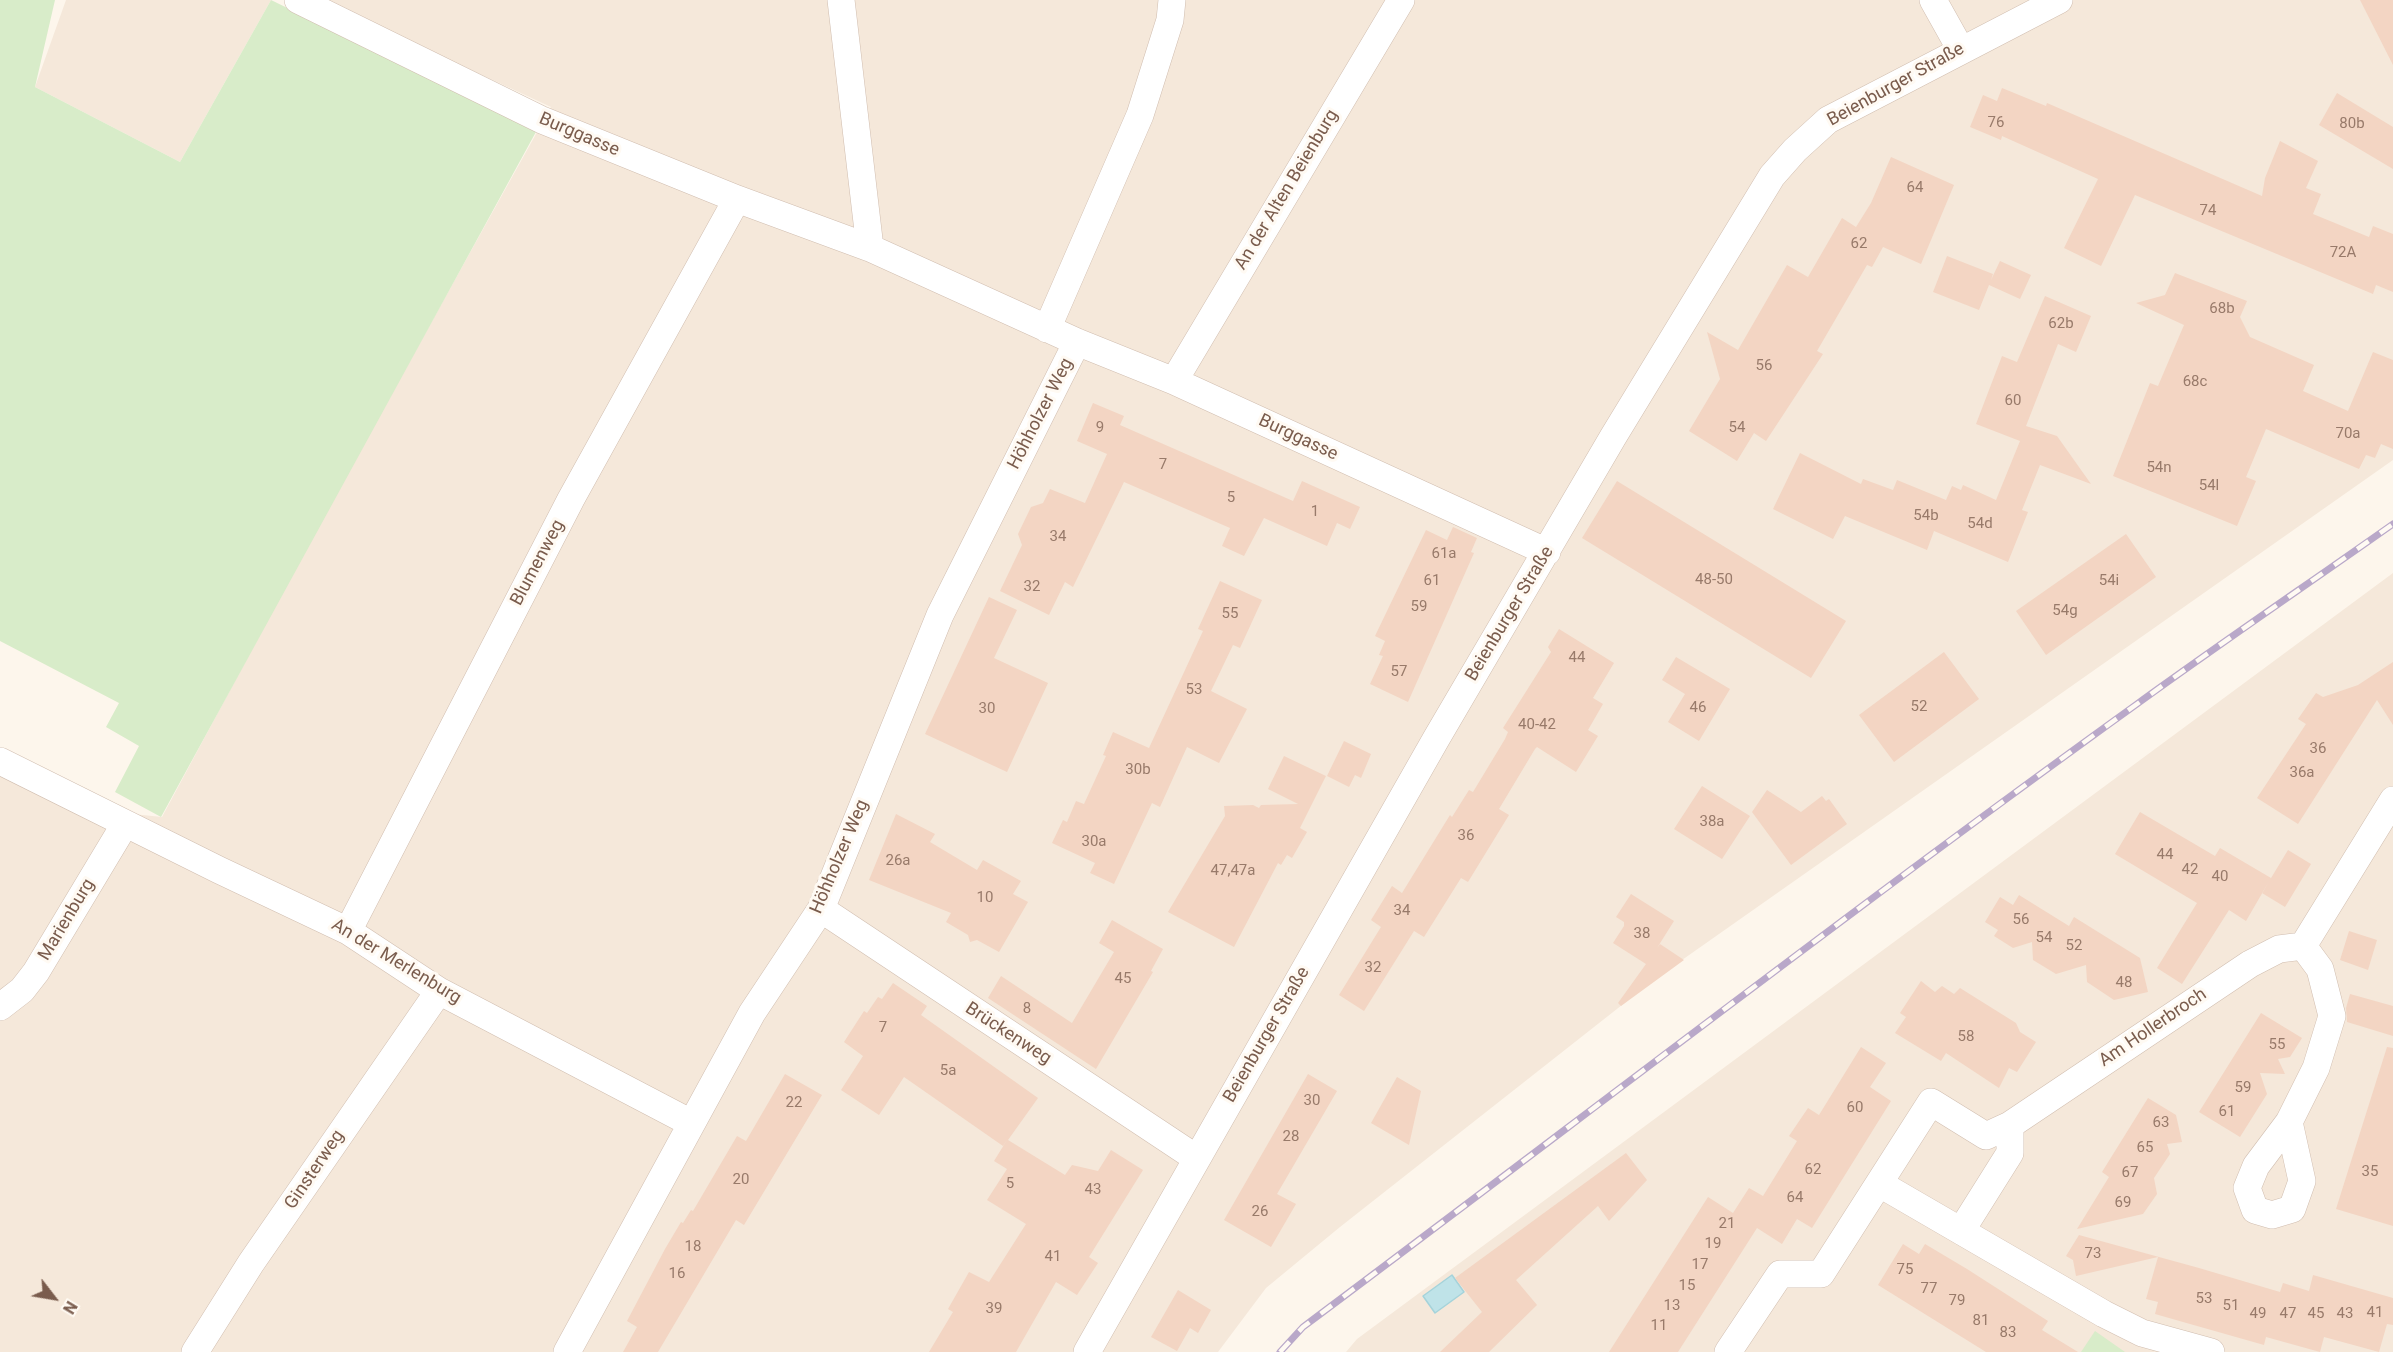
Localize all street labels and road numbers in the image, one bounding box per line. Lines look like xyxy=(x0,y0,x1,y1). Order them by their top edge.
street label: Beienburger Straße xyxy=(1824,38,1968,132)
street label: An der Alten Beienburg xyxy=(1231,106,1343,274)
street label: Burggasse xyxy=(536,108,622,162)
street label: Höhholzer Weg xyxy=(1004,355,1078,473)
street label: Burggasse xyxy=(1255,410,1341,466)
street label: Blumenweg xyxy=(506,516,570,610)
street label: Beienburger Straße xyxy=(1461,543,1559,685)
street label: Höhholzer Weg xyxy=(806,797,874,917)
street label: Marienburg xyxy=(34,875,100,965)
street label: An der Merlenburg xyxy=(327,915,465,1009)
street label: Beienburger Straße xyxy=(1219,963,1315,1107)
street label: Am Hollerbroch xyxy=(2095,984,2211,1072)
street label: Brückenweg xyxy=(961,998,1055,1070)
street label: Ginsterweg xyxy=(281,1126,349,1214)

